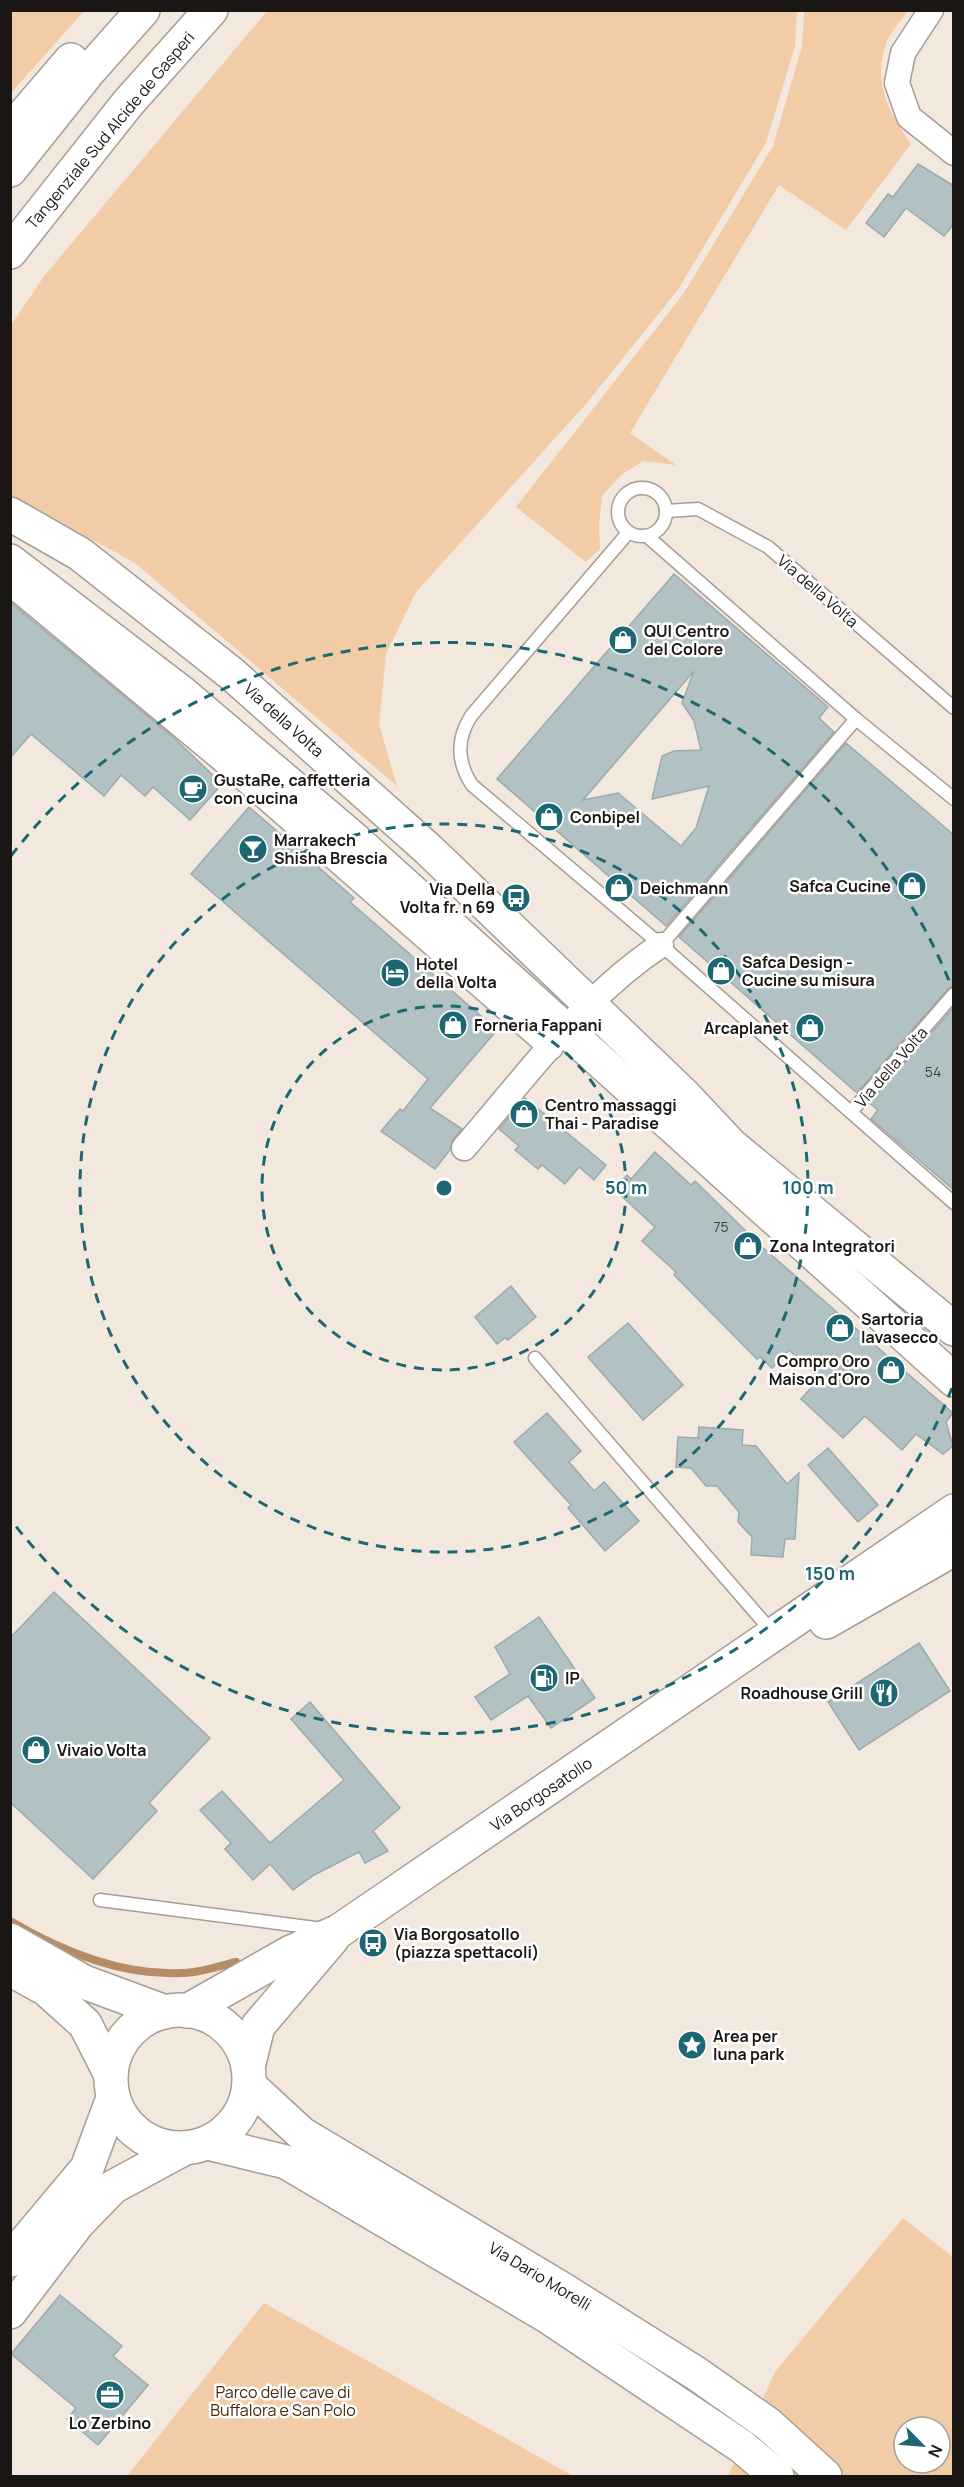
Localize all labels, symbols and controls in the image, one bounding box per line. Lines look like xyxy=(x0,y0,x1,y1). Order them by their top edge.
street label: Tangenziale Sud Alcide de Gasperi xyxy=(21,27,199,233)
street label: Via della Volta xyxy=(773,550,863,632)
place label: QUI Centro del Colore xyxy=(644,620,730,660)
shop icon: QUI Centro del Colore xyxy=(607,624,639,656)
street label: Via della Volta xyxy=(239,678,329,762)
place label: GustaRe, caffetteria con cucina xyxy=(214,769,370,809)
cafe icon: GustaRe, caffetteria con cucina xyxy=(177,773,209,805)
shop icon: Conbipel xyxy=(533,801,565,833)
place label: Conbipel xyxy=(570,806,640,828)
place label: Marrakech Shisha Brescia xyxy=(274,829,387,869)
bar icon: Marrakech Shisha Brescia xyxy=(237,833,269,865)
shop icon: Safca Cucine xyxy=(896,870,928,902)
shop icon: Deichmann xyxy=(603,872,635,904)
place label: Safca Cucine xyxy=(789,875,891,897)
place label: Deichmann xyxy=(640,877,728,899)
place label: Via Della Volta fr. n 69 xyxy=(400,878,495,918)
bus stop icon: Via Della Volta fr. n 69 xyxy=(500,882,532,914)
place label: Safca Design - Cucine su misura xyxy=(742,951,875,991)
place label: Hotel della Volta xyxy=(416,953,497,993)
shop icon: Safca Design - Cucine su misura xyxy=(705,955,737,987)
hotel icon: Hotel della Volta xyxy=(379,957,411,989)
shop icon: Forneria Fappani xyxy=(437,1009,469,1041)
shop icon: Arcaplanet xyxy=(794,1012,826,1044)
place label: Forneria Fappani xyxy=(474,1014,602,1036)
place label: Arcaplanet xyxy=(704,1017,789,1039)
street label: Via della Volta xyxy=(850,1022,932,1112)
house number: 54 xyxy=(925,1062,941,1081)
place label: Centro massaggi Thai - Paradise xyxy=(545,1094,677,1134)
shop icon: Centro massaggi Thai - Paradise xyxy=(508,1098,540,1130)
text: 50 m xyxy=(605,1175,647,1199)
text: 100 m xyxy=(782,1175,834,1199)
centre of rings xyxy=(434,1178,454,1198)
house number: 75 xyxy=(713,1217,729,1236)
shop icon: Zona Integratori xyxy=(732,1230,764,1262)
place label: Zona Integratori xyxy=(769,1235,895,1257)
place label: Sartoria lavasecco xyxy=(861,1308,938,1348)
shop icon: Sartoria lavasecco xyxy=(824,1312,856,1344)
place label: Compro Oro Maison d'Oro xyxy=(769,1350,870,1390)
shop icon: Compro Oro Maison d'Oro xyxy=(875,1354,907,1386)
text: 150 m xyxy=(805,1561,855,1585)
fuel station icon: IP xyxy=(528,1662,560,1694)
place label: IP xyxy=(565,1667,580,1689)
restaurant icon: Roadhouse Grill xyxy=(868,1677,900,1709)
place label: Roadhouse Grill xyxy=(741,1682,863,1704)
shop icon: Vivaio Volta xyxy=(20,1734,52,1766)
place label: Vivaio Volta xyxy=(57,1739,146,1761)
street label: Via Borgosatollo xyxy=(486,1752,596,1836)
place label: Via Borgosatollo (piazza spettacoli) xyxy=(394,1923,539,1963)
bus stop icon: Via Borgosatollo (piazza spettacoli) xyxy=(357,1927,389,1959)
place label: Area per luna park xyxy=(713,2025,784,2065)
place icon: Area per luna park xyxy=(676,2029,708,2061)
street label: Via Dario Morelli xyxy=(485,2237,595,2315)
office icon: Lo Zerbino xyxy=(94,2379,126,2411)
park label: Parco delle cave di Buffalora e San Polo xyxy=(210,2381,356,2421)
place label: Lo Zerbino xyxy=(69,2412,151,2434)
north arrow xyxy=(892,2415,952,2475)
text: N xyxy=(923,2441,948,2461)

